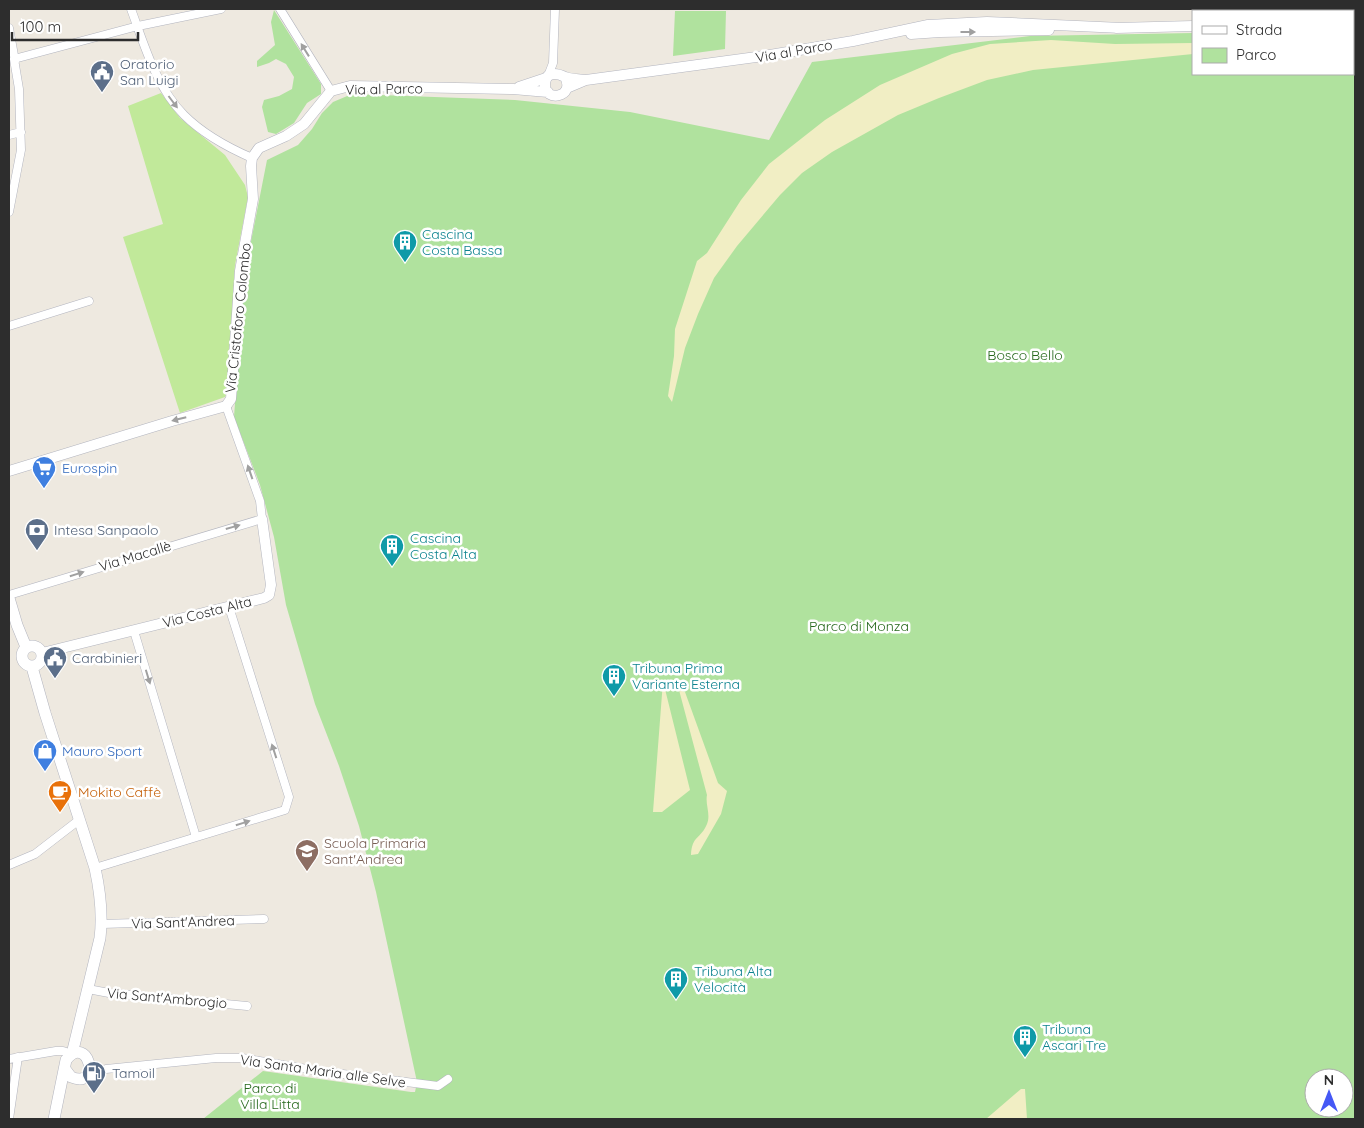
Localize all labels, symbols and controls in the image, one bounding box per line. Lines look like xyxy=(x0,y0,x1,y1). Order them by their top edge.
scale bar xyxy=(12,10,139,42)
legend xyxy=(1192,10,1354,75)
text: 100 m xyxy=(20,17,61,36)
text: Strada xyxy=(1236,20,1282,39)
one-way arrow xyxy=(960,28,976,36)
street label: Via al Parco xyxy=(754,35,834,67)
one-way arrow xyxy=(301,43,310,56)
text: Parco xyxy=(1236,45,1276,64)
place label: Oratorio San Luigi xyxy=(120,55,178,89)
public building icon: Oratorio San Luigi xyxy=(89,59,115,93)
street label: Via al Parco xyxy=(345,79,423,99)
one-way arrow xyxy=(168,95,179,108)
place label: Cascina Costa Bassa xyxy=(422,225,503,259)
building icon: Cascina Costa Bassa xyxy=(392,229,418,263)
street label: Via Cristoforo Colombo xyxy=(221,242,255,394)
park label: Bosco Bello xyxy=(987,346,1063,364)
one-way arrow xyxy=(172,415,187,423)
supermarket icon: Eurospin xyxy=(31,455,57,489)
place label: Eurospin xyxy=(62,459,117,477)
one-way arrow xyxy=(245,464,253,479)
bank icon: Intesa Sanpaolo xyxy=(24,517,50,551)
place label: Intesa Sanpaolo xyxy=(54,521,159,539)
one-way arrow xyxy=(225,523,240,531)
place label: Cascina Costa Alta xyxy=(410,529,477,563)
building icon: Cascina Costa Alta xyxy=(379,533,405,567)
street label: Via Macallè xyxy=(97,536,173,576)
one-way arrow xyxy=(70,569,85,577)
street label: Via Costa Alta xyxy=(161,592,253,632)
park label: Parco di Monza xyxy=(809,617,909,635)
public building icon: Carabinieri xyxy=(42,645,68,679)
place label: Carabinieri xyxy=(72,649,142,667)
place label: Tribuna Prima Variante Esterna xyxy=(632,659,740,693)
building icon: Tribuna Prima Variante Esterna xyxy=(601,663,627,697)
one-way arrow xyxy=(144,670,152,685)
shop icon: Mauro Sport xyxy=(32,738,58,772)
place label: Mauro Sport xyxy=(62,742,142,760)
one-way arrow xyxy=(270,743,278,758)
cafe icon: Mokito Caffè xyxy=(47,779,73,813)
place label: Mokito Caffè xyxy=(78,783,161,801)
one-way arrow xyxy=(235,818,250,826)
place label: Scuola Primaria Sant'Andrea xyxy=(324,834,426,868)
school or university icon: Scuola Primaria Sant'Andrea xyxy=(294,838,320,872)
street label: Via Sant'Andrea xyxy=(131,911,235,933)
place label: Tribuna Alta Velocità xyxy=(694,962,772,996)
building icon: Tribuna Alta Velocità xyxy=(663,966,689,1000)
street label: Via Sant'Ambrogio xyxy=(106,984,228,1012)
place label: Tribuna Ascari Tre xyxy=(1042,1020,1106,1054)
building icon: Tribuna Ascari Tre xyxy=(1012,1024,1038,1058)
street label: Via Santa Maria alle Selve xyxy=(239,1050,407,1092)
fuel station icon: Tamoil xyxy=(81,1060,107,1094)
place label: Tamoil xyxy=(112,1064,155,1082)
north arrow xyxy=(1304,1068,1354,1118)
text: N xyxy=(1324,1071,1334,1089)
park label: Parco di Villa Litta xyxy=(240,1079,300,1113)

